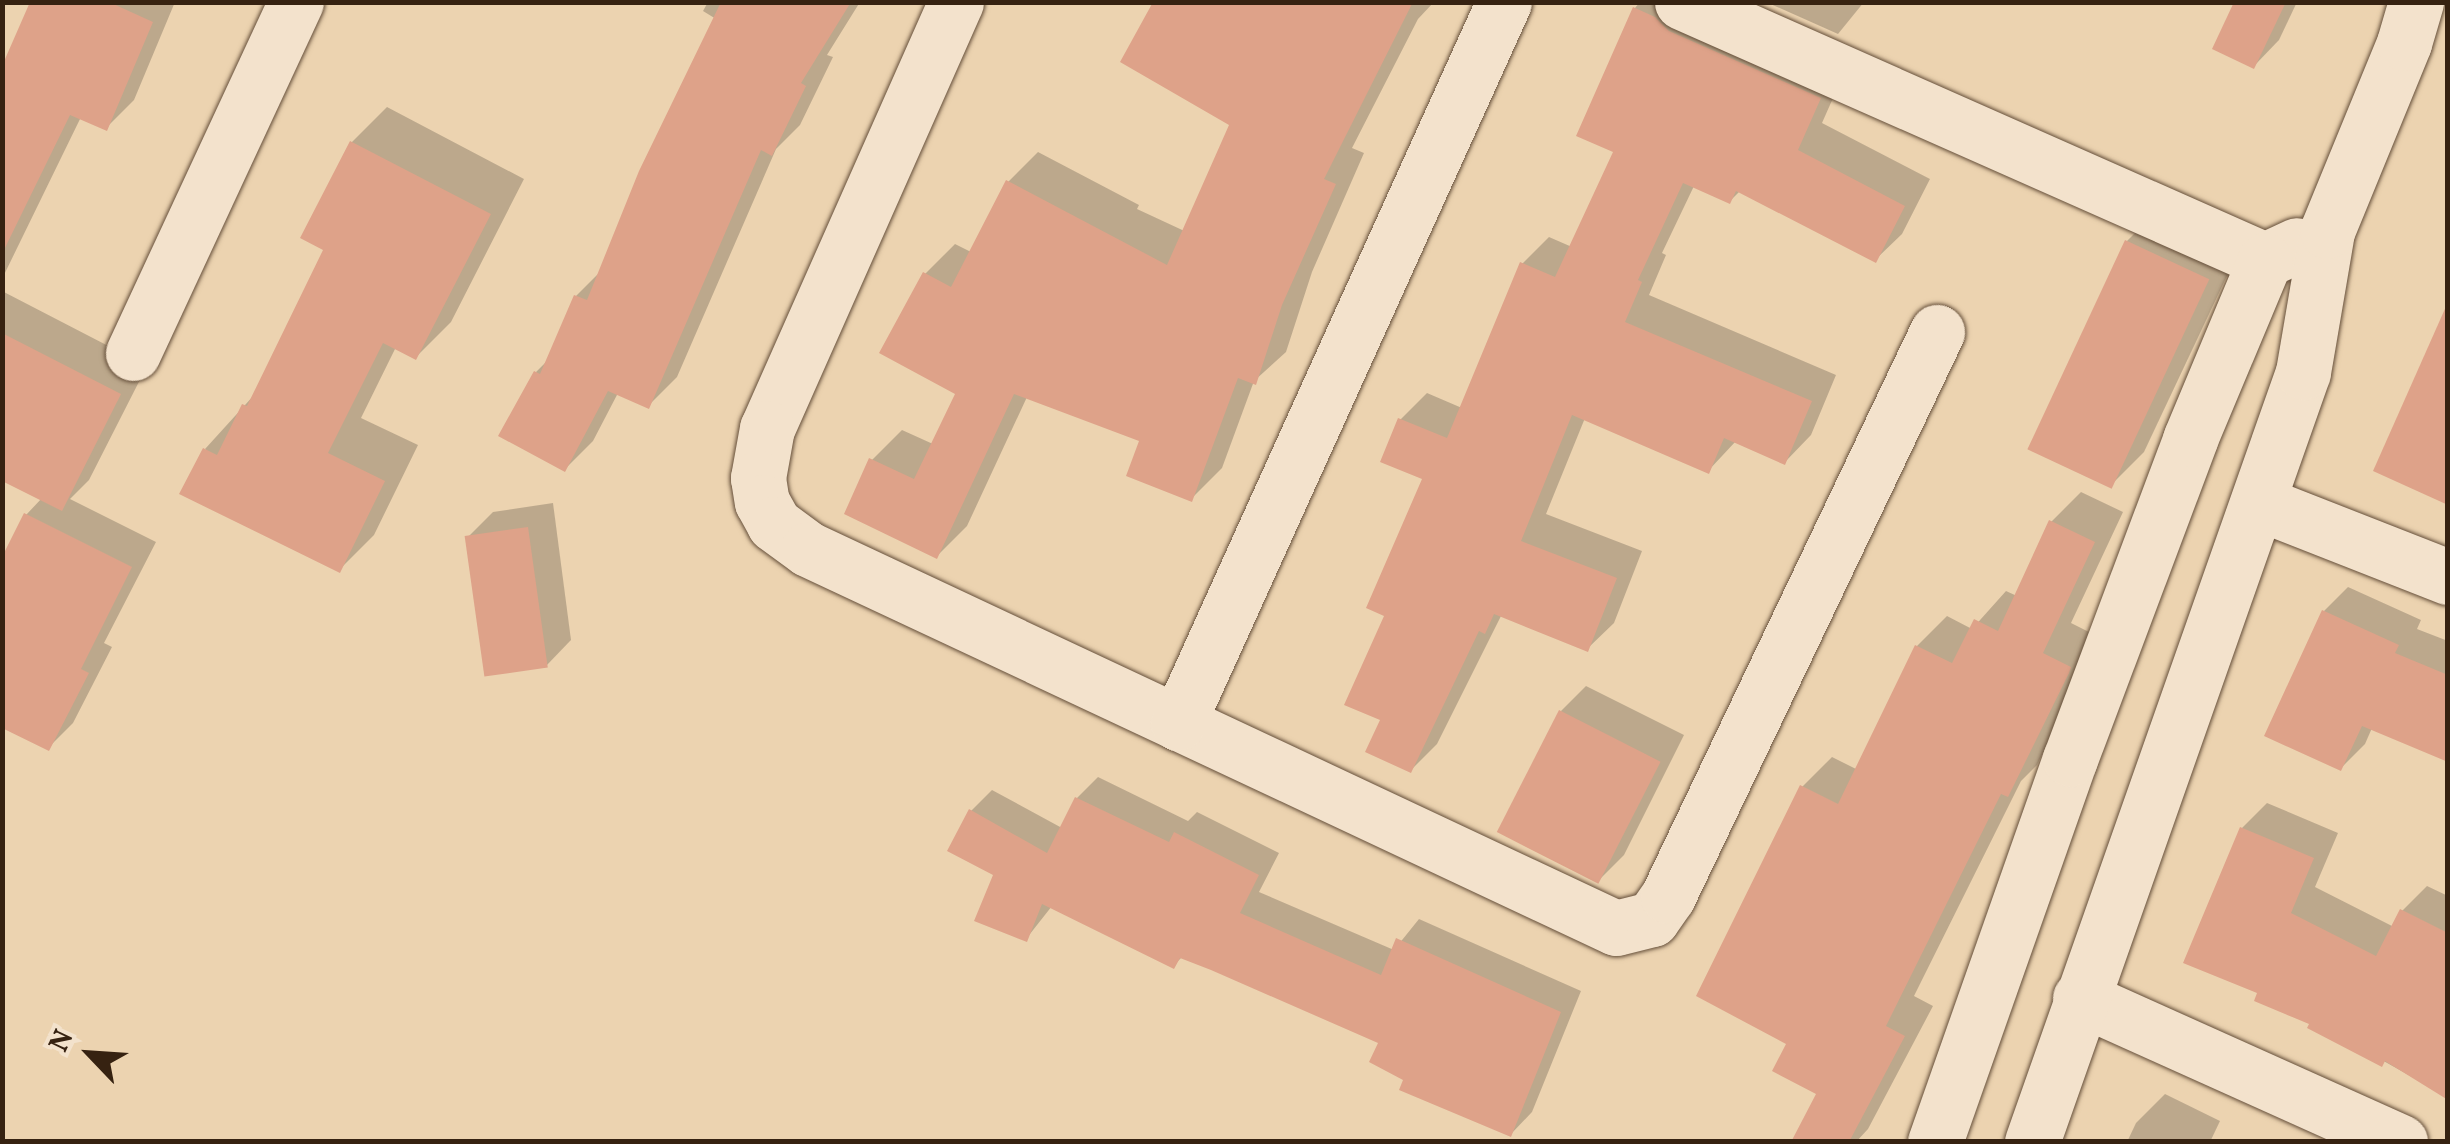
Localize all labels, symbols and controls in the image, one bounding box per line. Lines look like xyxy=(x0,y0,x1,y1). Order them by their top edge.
north arrow xyxy=(40,1004,140,1104)
text: N xyxy=(40,1024,84,1059)

